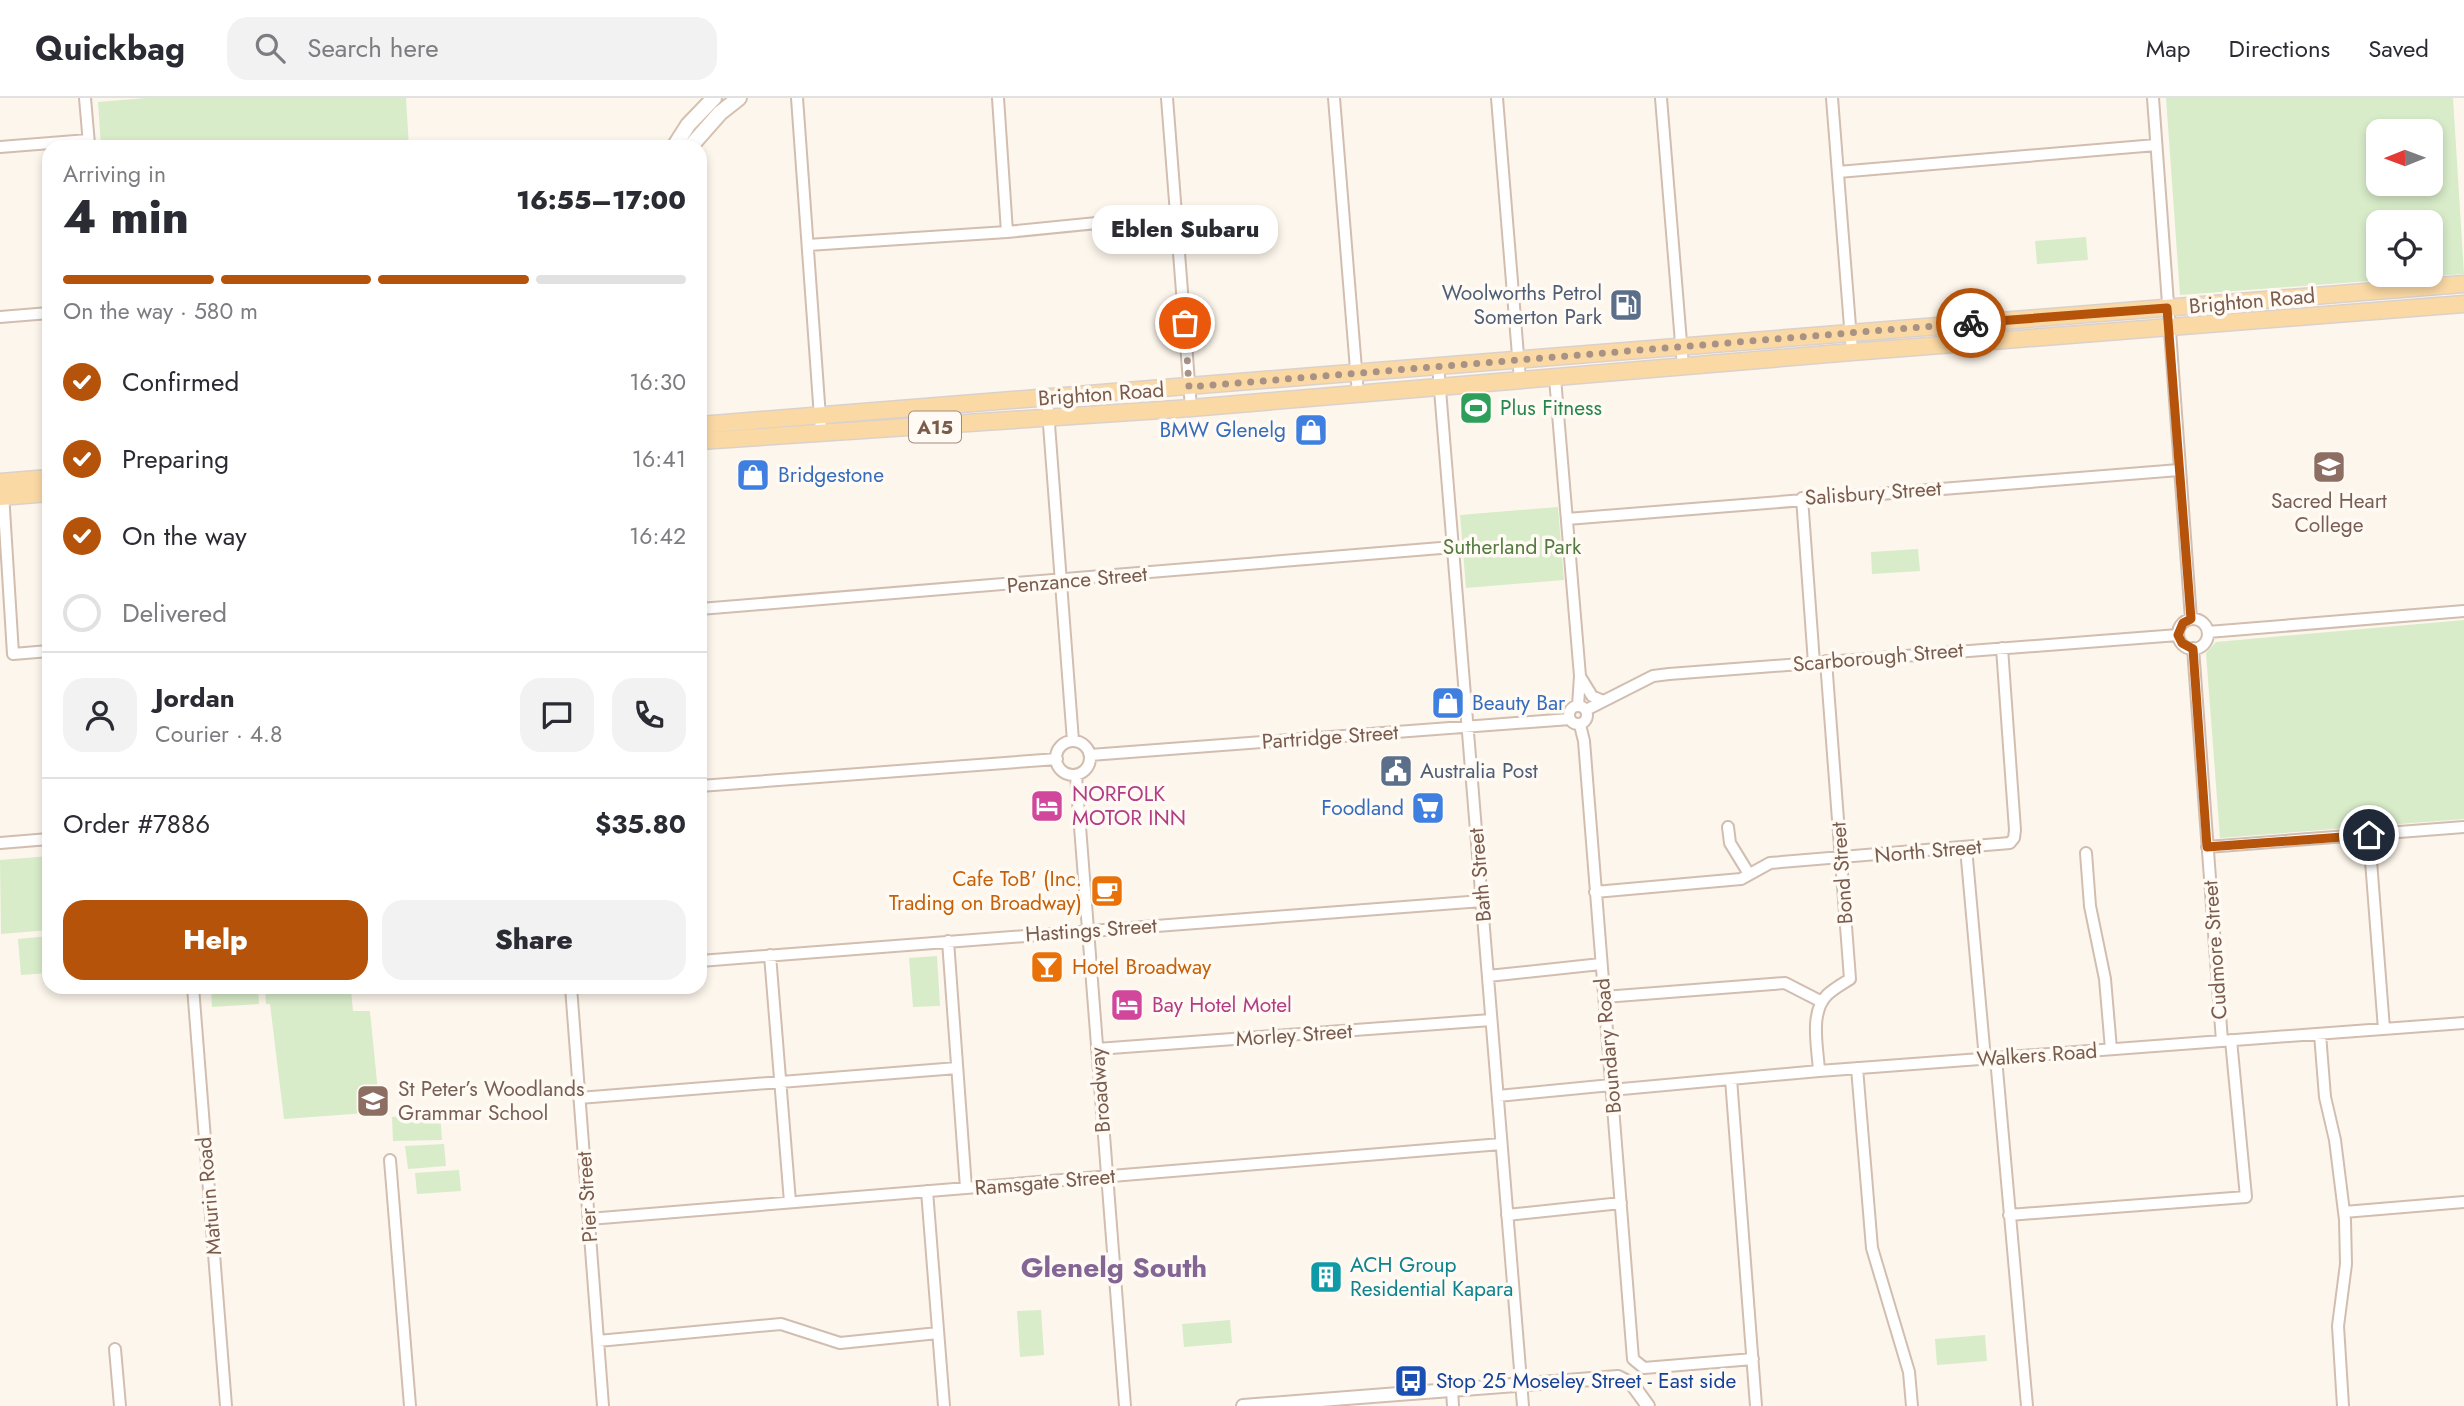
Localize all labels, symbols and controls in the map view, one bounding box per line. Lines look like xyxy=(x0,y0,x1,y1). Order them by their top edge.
search box xyxy=(227,17,717,80)
text: Quickbag xyxy=(35,25,185,72)
icon: search xyxy=(251,29,289,67)
text: Search here xyxy=(307,29,439,67)
text: Map xyxy=(2146,31,2191,66)
text: Directions xyxy=(2229,31,2330,66)
text: Saved xyxy=(2368,31,2429,66)
north arrow xyxy=(2366,119,2443,196)
map controls xyxy=(2366,119,2443,287)
text: Arriving in xyxy=(63,157,166,191)
text: 16:55–17:00 xyxy=(516,181,686,219)
text: 4 min xyxy=(63,184,189,250)
callout: Eblen Subaru xyxy=(1092,204,1278,253)
button: locate xyxy=(2366,210,2443,287)
text: Eblen Subaru xyxy=(1111,212,1259,246)
place label: Woolworths Petrol Somerton Park xyxy=(1442,278,1603,332)
street label: Brighton Road xyxy=(2188,281,2316,321)
fuel station icon: Woolworths Petrol Somerton Park xyxy=(1607,286,1645,324)
courier xyxy=(1936,288,2006,358)
pin xyxy=(1155,293,1215,353)
text: On the way · 580 m xyxy=(63,294,258,328)
icon: bag xyxy=(1166,304,1204,342)
icon: bike xyxy=(1952,304,1990,342)
icon: check xyxy=(63,363,101,401)
text: Confirmed xyxy=(122,363,239,401)
text: 16:30 xyxy=(629,365,686,399)
street label: Brighton Road xyxy=(1037,375,1165,413)
sports icon: Plus Fitness xyxy=(1457,389,1495,427)
place label: Plus Fitness xyxy=(1500,393,1602,423)
shop icon: BMW Glenelg xyxy=(1292,411,1330,449)
road number: A15 xyxy=(909,412,961,442)
place label: BMW Glenelg xyxy=(1160,415,1286,445)
icon: check xyxy=(63,440,101,478)
text: Preparing xyxy=(122,440,229,478)
text: 16:41 xyxy=(632,442,686,476)
school or university icon: Sacred Heart College xyxy=(2310,448,2348,486)
shop icon: Bridgestone xyxy=(734,456,772,494)
place label: Bridgestone xyxy=(778,460,884,490)
street label: Salisbury Street xyxy=(1804,473,1942,513)
place label: Sacred Heart College xyxy=(2271,486,2387,540)
icon: check xyxy=(63,517,101,555)
text: On the way xyxy=(122,517,247,555)
text: 16:42 xyxy=(629,519,686,553)
park label: Sutherland Park xyxy=(1443,532,1582,562)
street label: Penzance Street xyxy=(1006,559,1148,601)
text: Delivered xyxy=(122,594,227,632)
street label: Scarborough Street xyxy=(1791,635,1965,679)
button: person xyxy=(63,678,137,752)
button: chat xyxy=(520,678,594,752)
button: phone xyxy=(612,678,686,752)
text: Jordan xyxy=(155,679,235,717)
shop icon: Beauty Bar xyxy=(1429,684,1467,722)
place label: Beauty Bar xyxy=(1472,688,1566,718)
text: Courier · 4.8 xyxy=(155,717,283,751)
street label: Partridge Street xyxy=(1261,717,1399,757)
public building icon: Australia Post xyxy=(1377,752,1415,790)
place label: Australia Post xyxy=(1420,756,1538,786)
place label: NORFOLK MOTOR INN xyxy=(1072,779,1186,833)
hotel icon: NORFOLK MOTOR INN xyxy=(1028,787,1066,825)
supermarket icon: Foodland xyxy=(1409,789,1447,827)
place label: Foodland xyxy=(1321,793,1404,823)
text: Order #7886 xyxy=(63,805,210,843)
text: $35.80 xyxy=(595,805,686,843)
pin xyxy=(2339,805,2399,865)
icon: home xyxy=(2350,816,2388,854)
street label: Bond Street xyxy=(1823,821,1861,925)
street label: Bath Street xyxy=(1461,827,1499,923)
street label: North Street xyxy=(1873,831,1983,871)
place label: Cafe ToB' (Inc. Trading on Broadway) xyxy=(889,864,1082,918)
cafe icon: Cafe ToB' (Inc. Trading on Broadway) xyxy=(1088,872,1126,910)
street label: Cudmore Street xyxy=(2195,879,2235,1021)
button: Help xyxy=(63,900,368,980)
button: Share xyxy=(382,900,686,980)
street label: Hastings Street xyxy=(1024,910,1158,950)
bar icon: Hotel Broadway xyxy=(1028,948,1066,986)
place label: Hotel Broadway xyxy=(1072,952,1212,982)
street label: Boundary Road xyxy=(1587,977,1629,1115)
hotel icon: Bay Hotel Motel xyxy=(1108,986,1146,1024)
place label: Bay Hotel Motel xyxy=(1152,990,1292,1020)
street label: Morley Street xyxy=(1235,1016,1353,1054)
street label: Walkers Road xyxy=(1976,1036,2098,1074)
street label: Broadway xyxy=(1082,1045,1118,1134)
place label: St Peter’s Woodlands Grammar School xyxy=(398,1074,584,1128)
school or university icon: St Peter’s Woodlands Grammar School xyxy=(354,1082,392,1120)
street label: Maturin Road xyxy=(189,1136,229,1256)
street label: Pier Street xyxy=(569,1150,605,1244)
street label: Ramsgate Street xyxy=(973,1161,1117,1203)
district label: Glenelg South xyxy=(1021,1247,1207,1288)
place label: ACH Group Residential Kapara xyxy=(1350,1250,1513,1304)
building icon: ACH Group Residential Kapara xyxy=(1307,1258,1345,1296)
bus stop icon: Stop 25 Moseley Street - East side xyxy=(1392,1362,1430,1400)
place label: Stop 25 Moseley Street - East side xyxy=(1436,1366,1736,1396)

